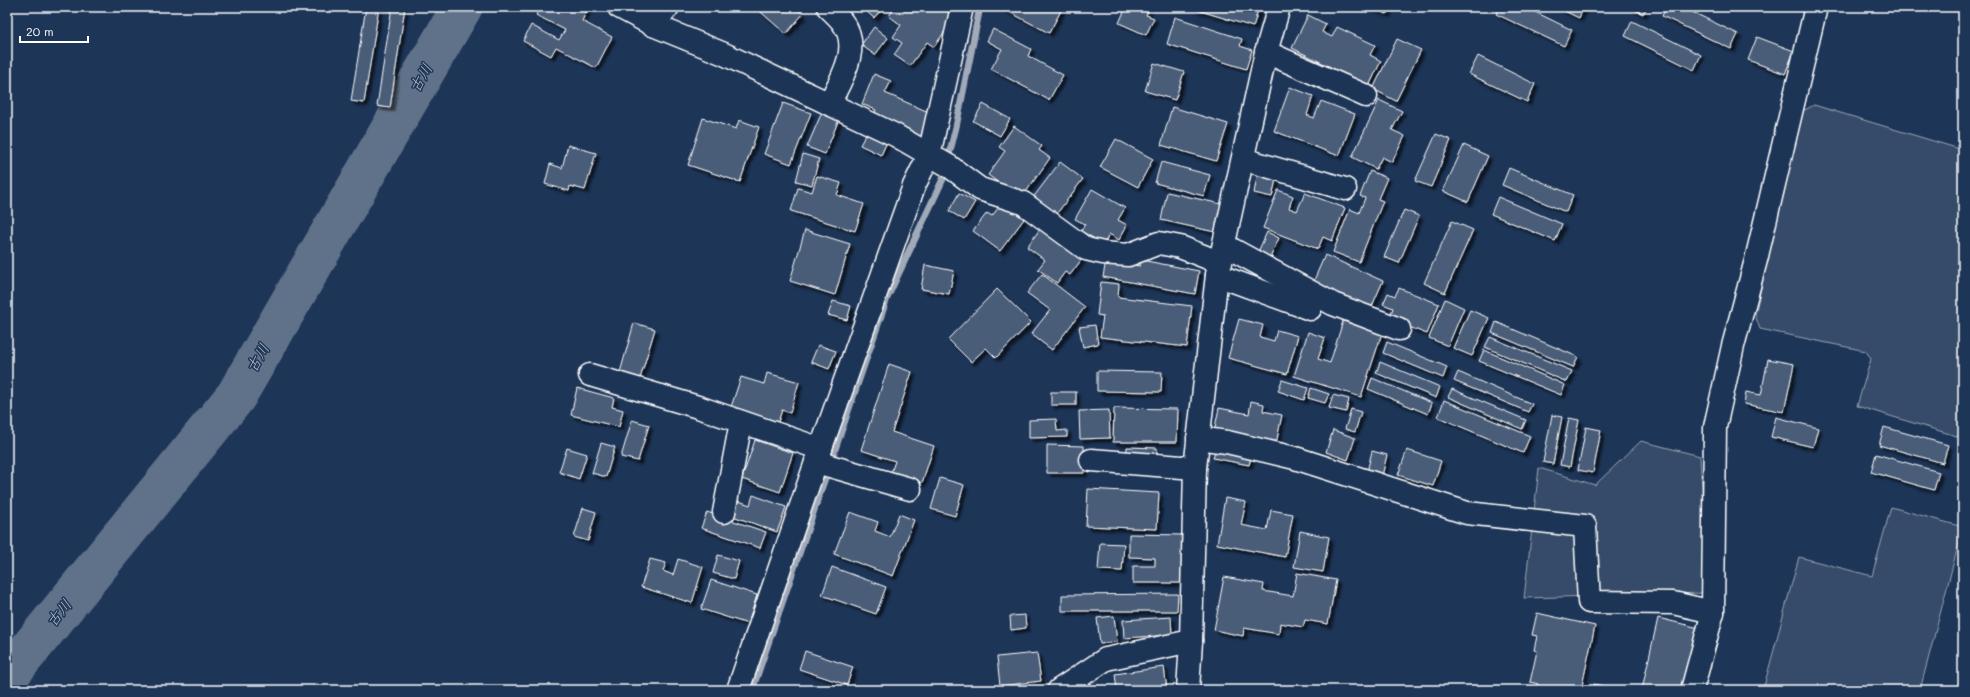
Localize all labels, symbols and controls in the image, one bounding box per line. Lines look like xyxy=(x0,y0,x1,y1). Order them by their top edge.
scale bar xyxy=(20,18,88,44)
text: 20 m xyxy=(26,23,54,39)
water label: 古川 xyxy=(404,60,436,95)
water label: 古川 xyxy=(241,340,273,375)
water label: 古川 xyxy=(41,594,75,630)

